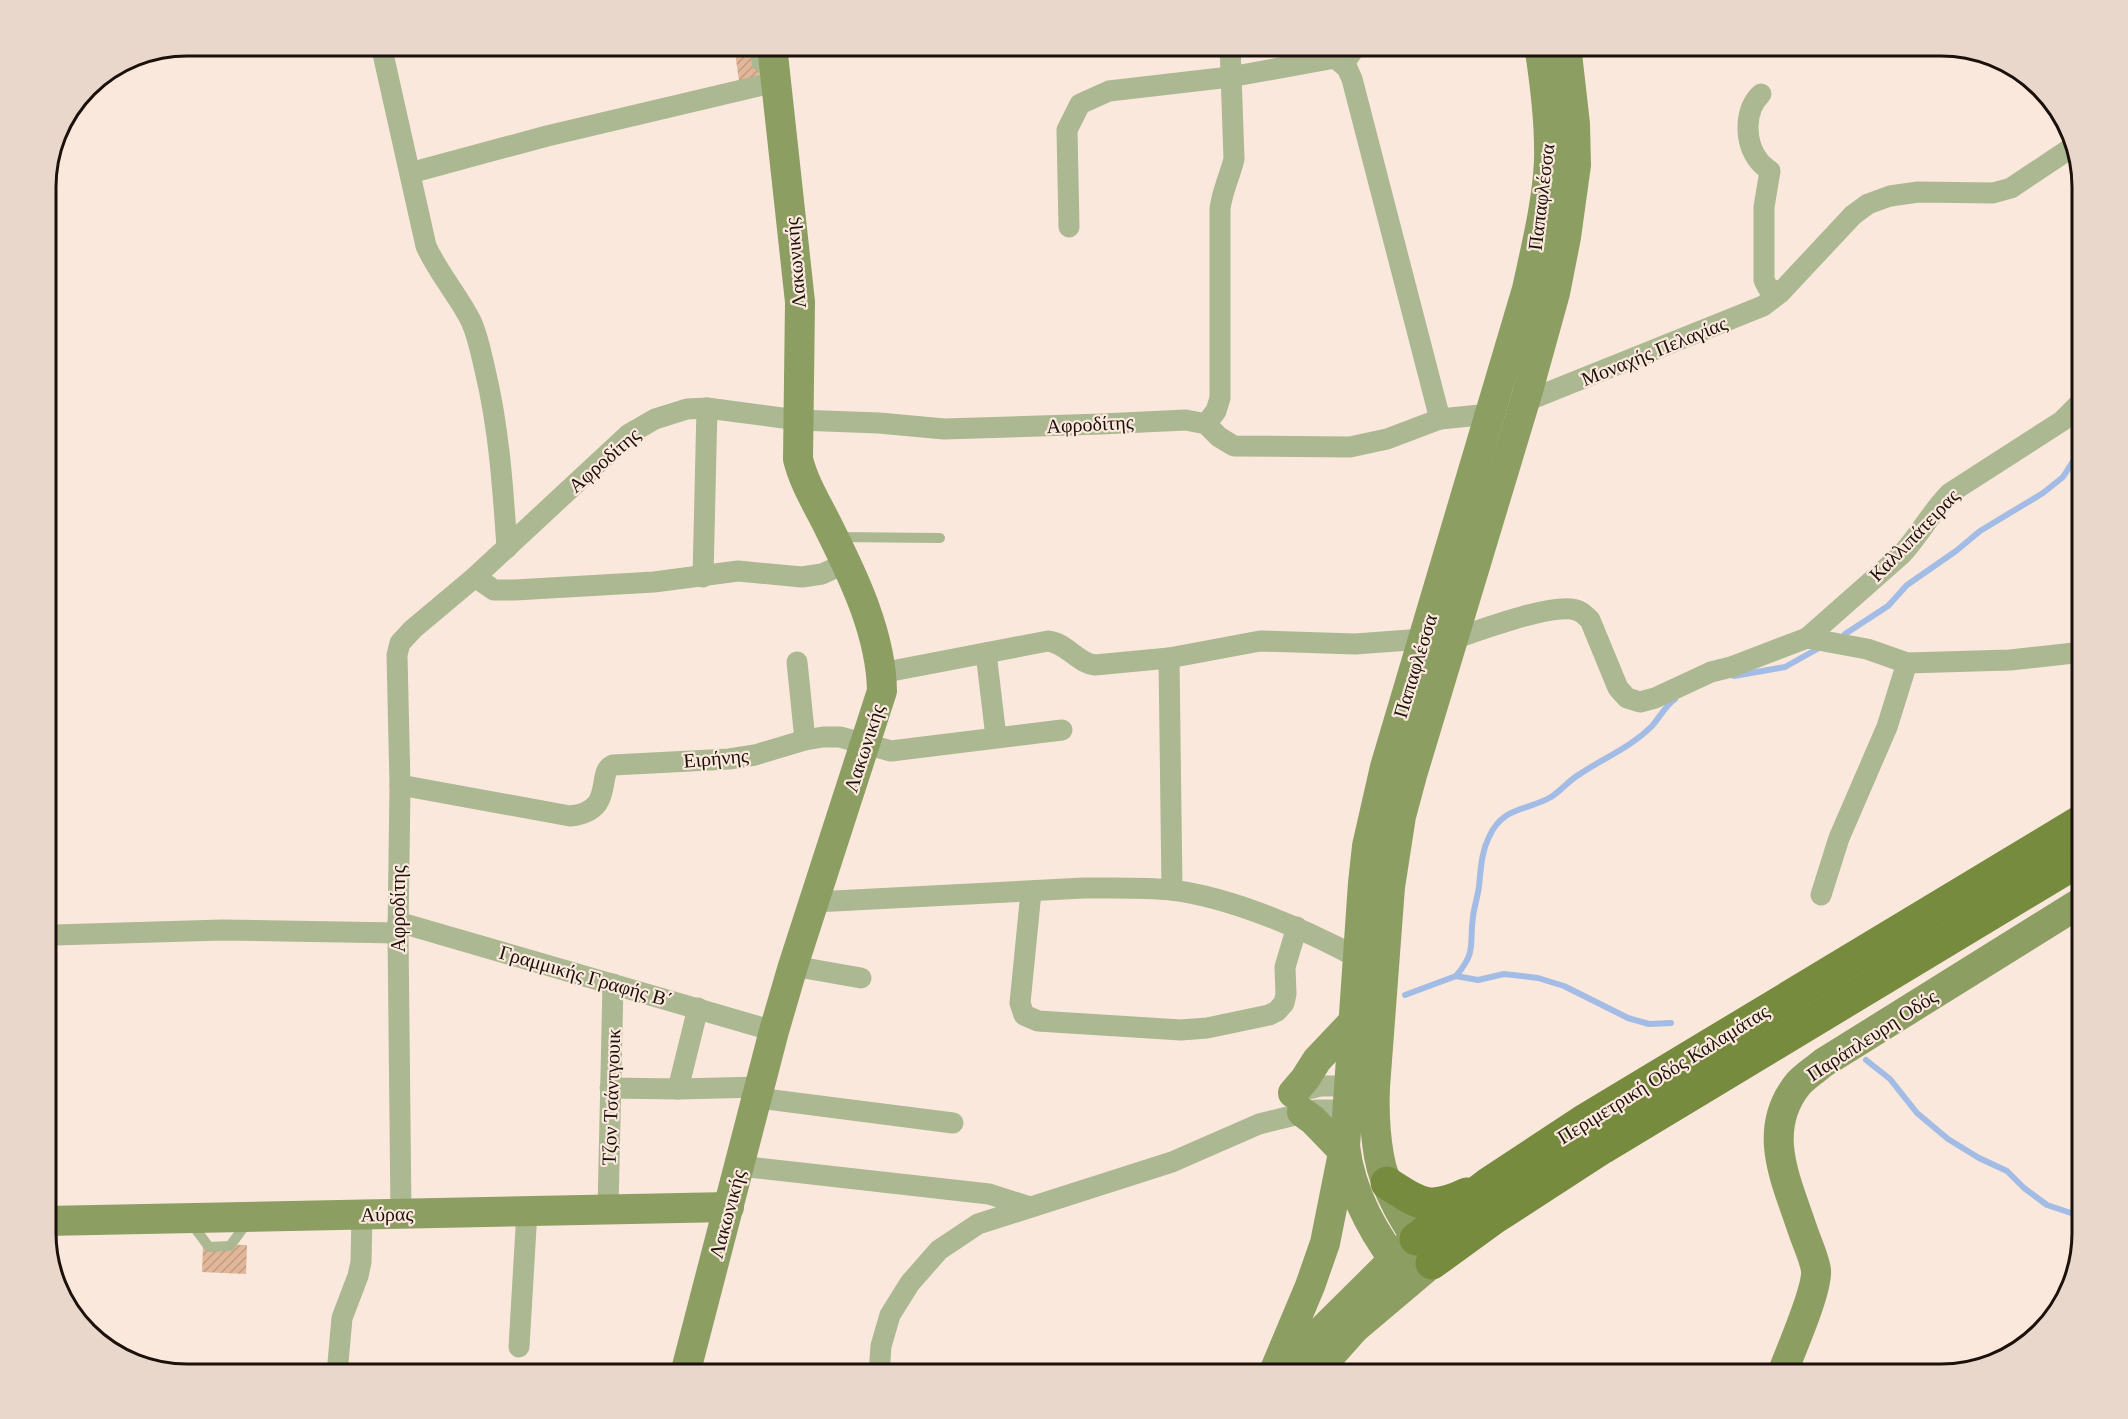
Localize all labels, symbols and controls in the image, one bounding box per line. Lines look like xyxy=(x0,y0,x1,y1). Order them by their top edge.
street label: Παπαφλέσσα xyxy=(1524,142,1560,252)
street label: Λακωνικής xyxy=(780,217,811,309)
street label: Μοναχής Πελαγίας xyxy=(1578,312,1731,391)
street label: Αφροδίτης xyxy=(1046,411,1134,438)
street label: Αφροδίτης xyxy=(564,423,645,498)
street label: Καλλιπάτειρας xyxy=(1865,484,1964,586)
street label: Παπαφλέσσα xyxy=(1389,611,1442,721)
street label: Λακωνικής xyxy=(839,701,889,795)
street label: Ειρήνης xyxy=(682,744,750,773)
street label: Αφροδίτης xyxy=(387,865,410,953)
street label: Γραμμικής Γραφής Β΄ xyxy=(497,941,675,1012)
street label: Παράπλευρη Οδός xyxy=(1803,985,1942,1086)
street label: Περιμετρική Οδός Καλαμάτας xyxy=(1553,1000,1773,1149)
street label: Τζον Τσάντγουικ xyxy=(598,1028,625,1166)
street label: Λακωνικής xyxy=(705,1167,750,1261)
street label: Αύρας xyxy=(360,1203,414,1226)

